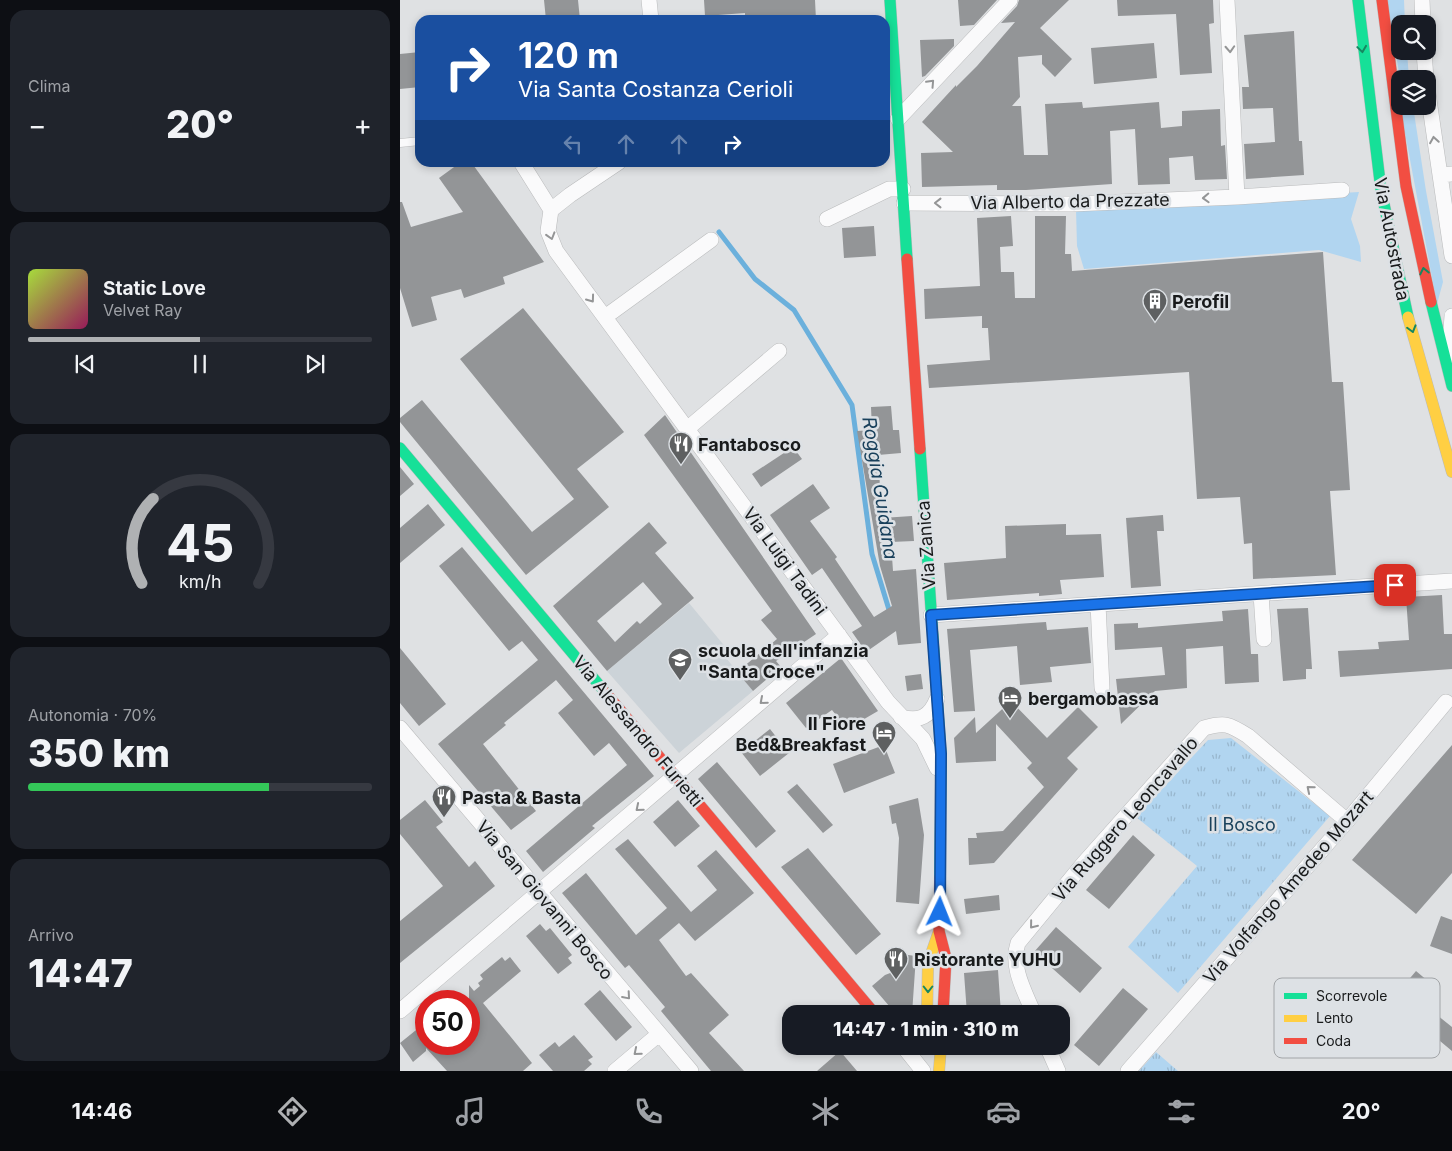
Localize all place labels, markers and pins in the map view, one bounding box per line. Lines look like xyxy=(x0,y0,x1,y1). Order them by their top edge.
building icon: Perofil xyxy=(1142,288,1168,322)
place label: Perofil xyxy=(1172,291,1229,312)
restaurant icon: Fantabosco xyxy=(668,431,694,465)
place label: Fantabosco xyxy=(698,434,801,455)
pin xyxy=(1374,564,1416,606)
place label: scuola dell'infanzia "Santa Croce" xyxy=(698,640,869,682)
school or university icon: scuola dell'infanzia "Santa Croce" xyxy=(667,647,693,681)
hotel icon: bergamobassa xyxy=(997,685,1023,719)
place label: bergamobassa xyxy=(1028,688,1159,709)
place label: Il Fiore Bed&Breakfast xyxy=(735,713,866,755)
hotel icon: Il Fiore Bed&Breakfast xyxy=(871,720,897,754)
restaurant icon: Pasta & Basta xyxy=(431,784,457,818)
place label: Pasta & Basta xyxy=(462,787,581,808)
restaurant icon: Ristorante YUHU xyxy=(883,946,909,980)
place label: Ristorante YUHU xyxy=(914,949,1061,970)

